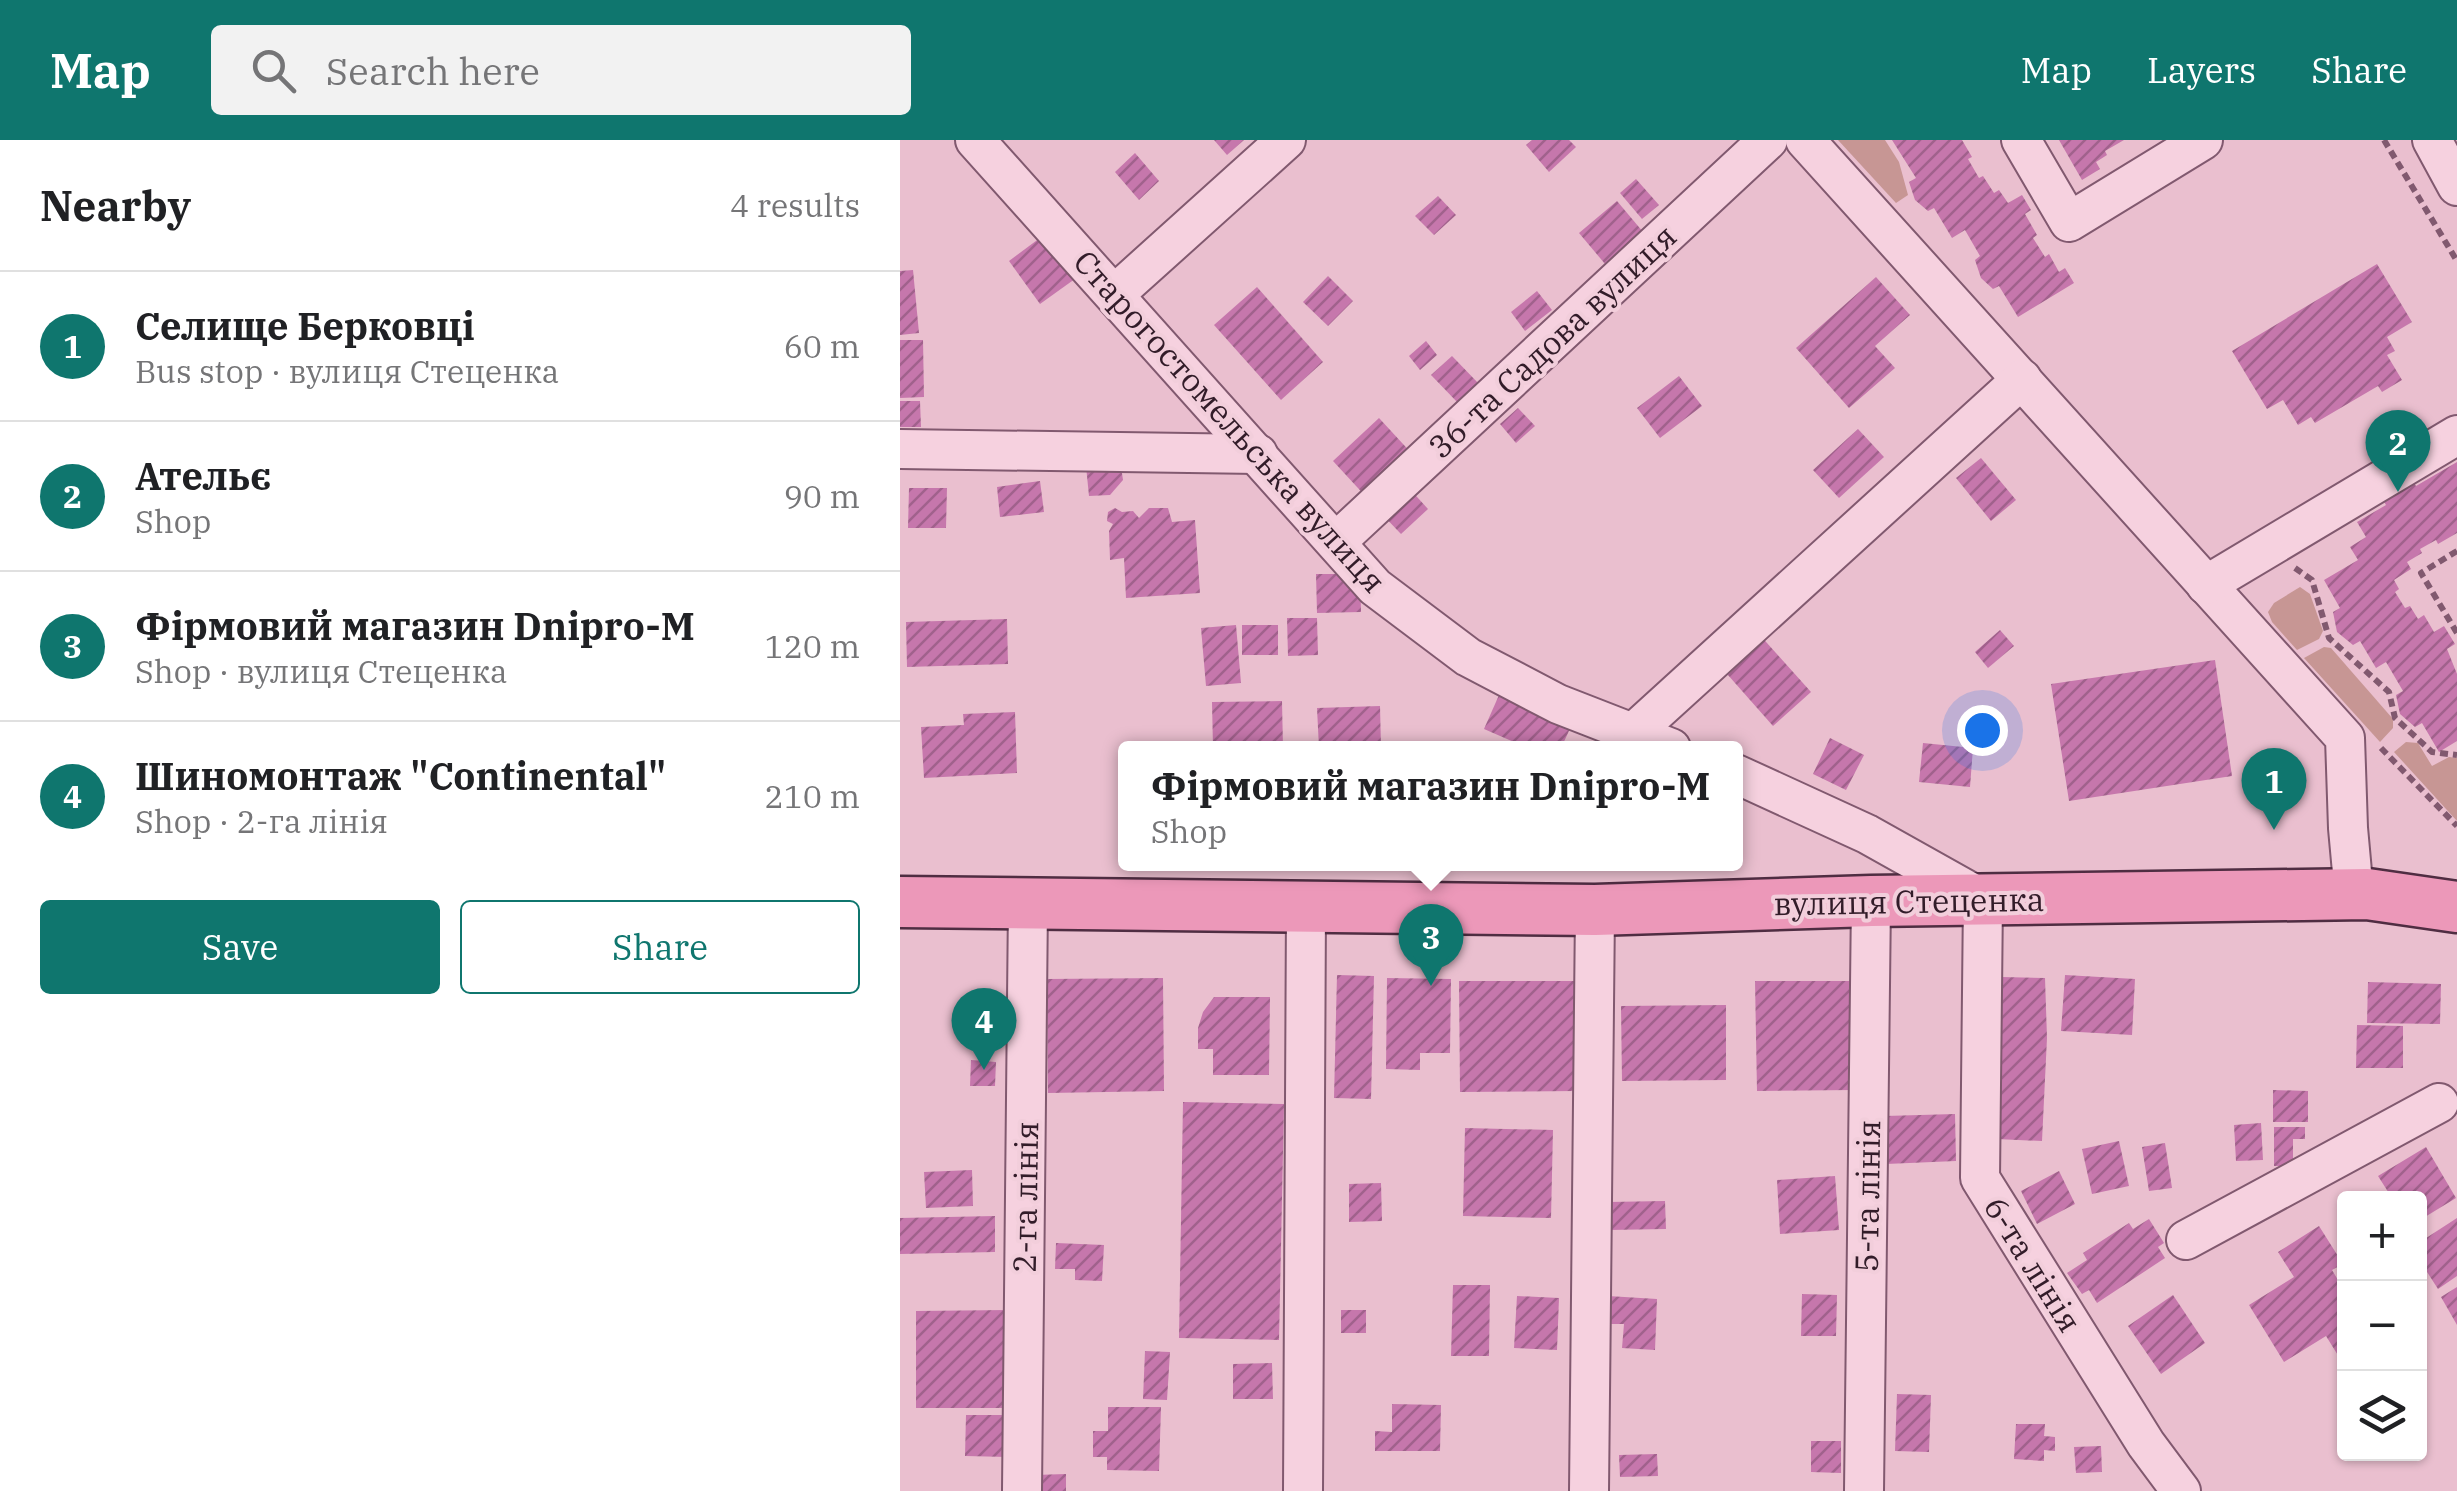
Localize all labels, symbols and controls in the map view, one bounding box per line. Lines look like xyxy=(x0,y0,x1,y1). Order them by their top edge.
search box xyxy=(211,25,911,115)
text: Map xyxy=(50,39,151,101)
icon: search xyxy=(246,43,301,98)
text: Search here xyxy=(326,46,540,95)
text: Map xyxy=(2021,47,2092,93)
text: Layers xyxy=(2147,47,2256,93)
text: Share xyxy=(2311,47,2407,93)
text: Nearby xyxy=(40,178,191,233)
text: 4 results xyxy=(730,184,860,226)
street label: 36-та Садова вулиця xyxy=(1419,215,1685,467)
street label: Старогостомельська вулиця xyxy=(1065,241,1395,601)
text: Селище Берковці xyxy=(135,301,475,350)
text: 1 xyxy=(63,325,82,367)
text: 60 m xyxy=(784,325,860,367)
text: Bus stop · вулиця Стеценка xyxy=(135,350,559,392)
pin: 2 xyxy=(2366,410,2430,492)
text: Ательє xyxy=(135,451,271,500)
text: 2 xyxy=(63,475,82,517)
text: 90 m xyxy=(784,475,860,517)
text: Shop xyxy=(135,500,211,542)
text: Фірмовий магазин Dnipro-M xyxy=(135,601,695,650)
text: 3 xyxy=(63,625,82,667)
text: 120 m xyxy=(764,625,860,667)
text: Shop · вулиця Стеценка xyxy=(135,650,507,692)
your location xyxy=(1957,705,2008,756)
popup xyxy=(1118,741,1743,871)
pin: 1 xyxy=(2242,748,2306,830)
text: Шиномонтаж "Continental" xyxy=(135,751,666,800)
text: Фірмовий магазин Dnipro-M xyxy=(1151,761,1710,810)
text: 4 xyxy=(63,775,82,817)
text: 210 m xyxy=(764,775,860,817)
text: Shop · 2-га лінія xyxy=(135,800,388,842)
text: Shop xyxy=(1151,810,1227,852)
street label: вулиця Стеценка xyxy=(1773,878,2045,924)
button: Save xyxy=(40,900,440,994)
button: Share xyxy=(460,900,860,994)
pin: 3 xyxy=(1398,904,1464,986)
pin: 4 xyxy=(952,988,1016,1070)
street label: 5-та лінія xyxy=(1845,1119,1889,1273)
street label: 2-га лінія xyxy=(1003,1121,1047,1273)
street label: 6-та лінія xyxy=(1975,1188,2091,1340)
map controls xyxy=(2337,1191,2427,1461)
button: + xyxy=(2337,1191,2427,1281)
button: − xyxy=(2337,1281,2427,1371)
button: layers xyxy=(2337,1371,2427,1461)

